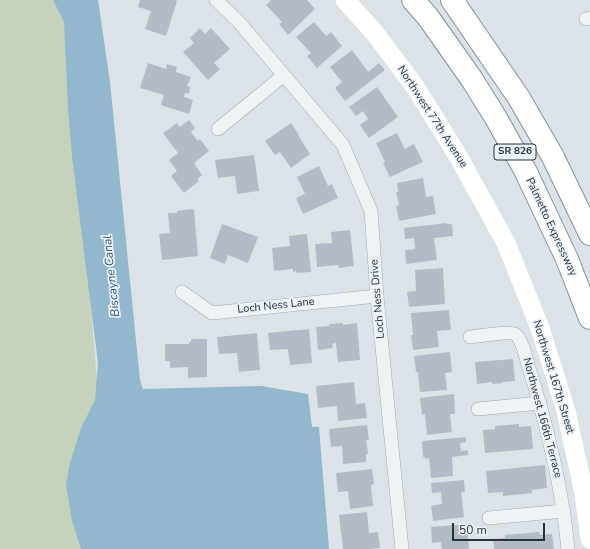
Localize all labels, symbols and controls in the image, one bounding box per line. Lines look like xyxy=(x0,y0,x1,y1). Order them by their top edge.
street label: Northwest 77th Avenue xyxy=(394,63,470,171)
road number: SR 826 xyxy=(494,144,536,160)
street label: Palmetto Expressway xyxy=(522,176,580,278)
water label: Biscayne Canal xyxy=(101,235,123,317)
street label: Loch Ness Drive xyxy=(368,259,388,339)
street label: Loch Ness Lane xyxy=(237,295,315,317)
street label: Northwest 167th Street xyxy=(529,319,577,435)
street label: Northwest 166th Terrace xyxy=(520,356,564,480)
scale bar xyxy=(454,515,547,541)
text: 50 m xyxy=(459,522,487,538)

